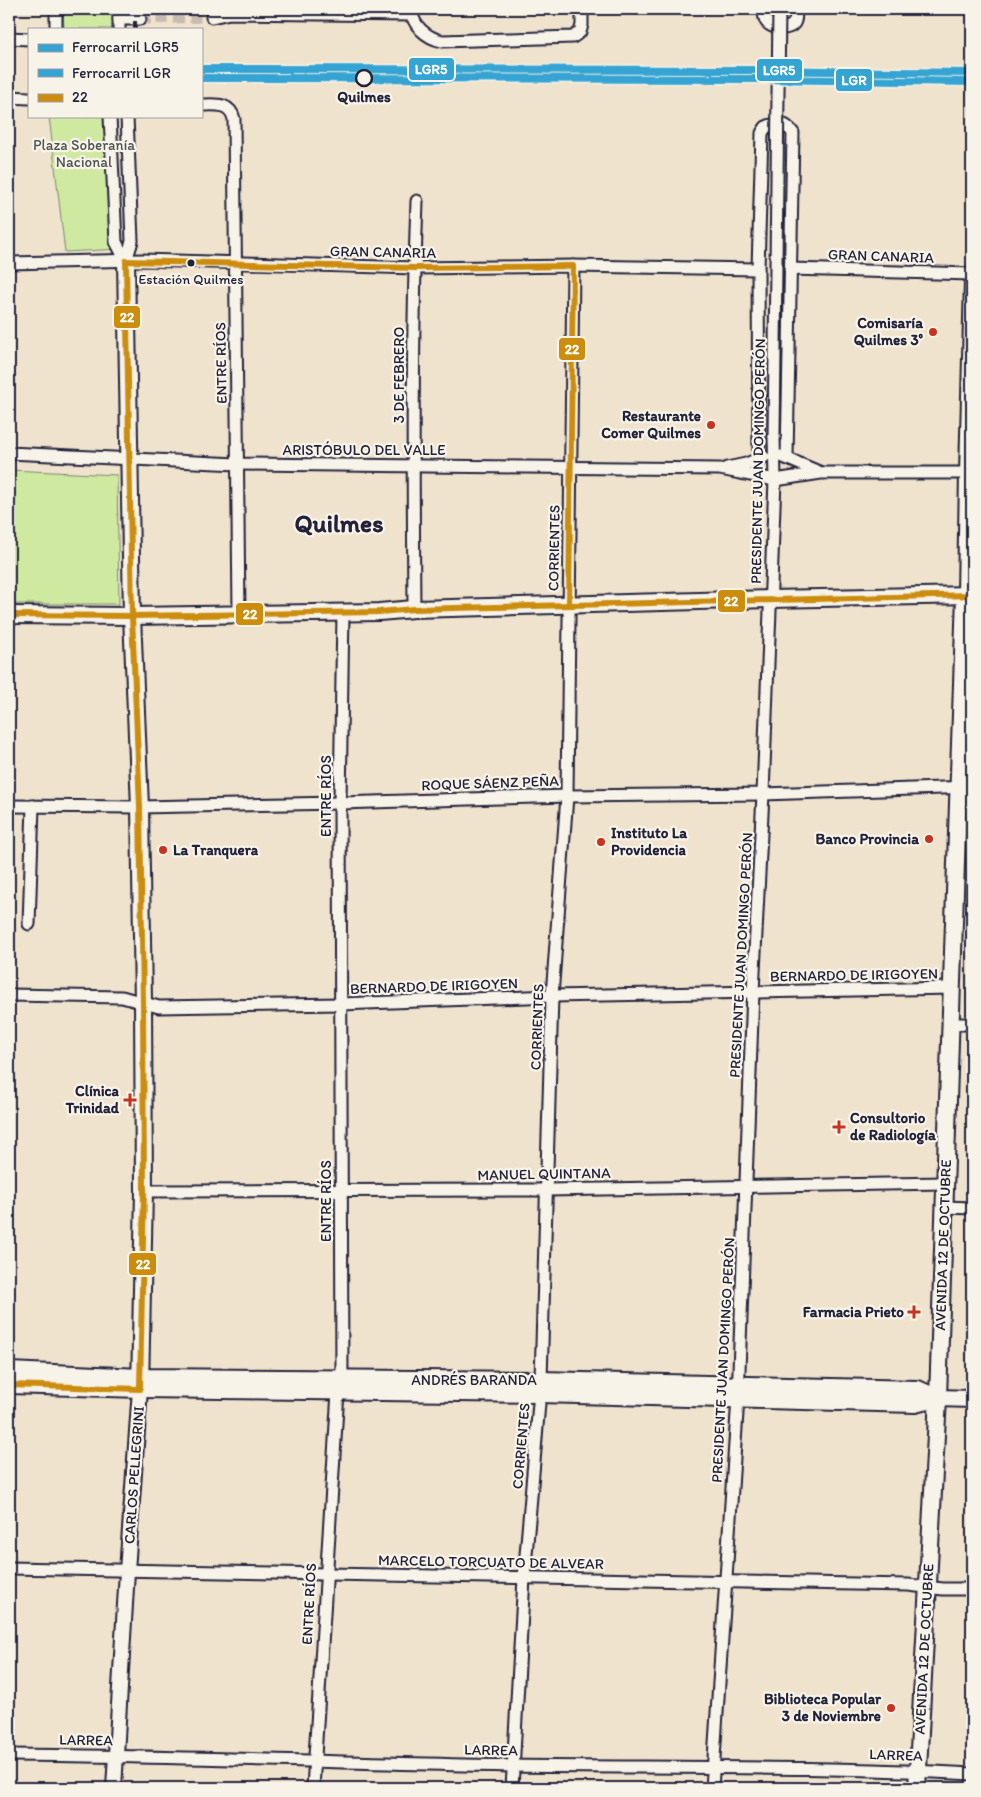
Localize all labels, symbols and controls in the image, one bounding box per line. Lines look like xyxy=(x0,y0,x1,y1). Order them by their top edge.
legend xyxy=(28,28,202,118)
text: Ferrocarril LGR5 xyxy=(72,38,179,56)
line badge: LGR5 xyxy=(408,57,455,81)
line badge: LGR5 xyxy=(756,58,803,82)
text: LGR5 xyxy=(415,61,448,78)
text: LGR5 xyxy=(763,62,796,79)
text: Ferrocarril LGR xyxy=(72,64,171,82)
line badge: LGR xyxy=(835,68,873,92)
marker: Quilmes xyxy=(355,69,373,87)
text: LGR xyxy=(841,72,867,89)
text: 22 xyxy=(72,88,88,106)
place label: Quilmes xyxy=(337,88,391,106)
park label: Plaza Soberanía Nacional xyxy=(33,136,135,171)
street label: GRAN CANARIA xyxy=(330,242,437,262)
street label: GRAN CANARIA xyxy=(828,245,935,267)
marker: Estación Quilmes xyxy=(186,258,196,268)
place label: Estación Quilmes xyxy=(138,271,244,288)
line badge: 22 xyxy=(113,305,141,329)
text: 22 xyxy=(120,309,135,326)
place label: Comisaría Quilmes 3° xyxy=(854,314,924,349)
street label: ENTRE RÍOS xyxy=(211,322,231,404)
marker: Comisaría Quilmes 3° xyxy=(927,326,939,338)
street label: 3 DE FEBRERO xyxy=(390,327,408,423)
line badge: 22 xyxy=(558,337,586,361)
street label: PRESIDENTE JUAN DOMINGO PERÓN xyxy=(747,338,769,584)
text: 22 xyxy=(565,341,580,358)
place label: Restaurante Comer Quilmes xyxy=(601,407,701,442)
marker: Restaurante Comer Quilmes xyxy=(705,419,717,431)
street label: ARISTÓBULO DEL VALLE xyxy=(283,441,445,459)
street label: CORRIENTES xyxy=(544,505,564,591)
district label: Quilmes xyxy=(295,508,383,538)
line badge: 22 xyxy=(717,589,746,613)
text: 22 xyxy=(724,593,739,610)
line badge: 22 xyxy=(235,602,264,626)
text: 22 xyxy=(243,606,258,623)
street label: ENTRE RÍOS xyxy=(317,755,335,837)
street label: ROQUE SÁENZ PEÑA xyxy=(421,772,560,794)
place label: Instituto La Providencia xyxy=(611,824,687,859)
place label: Banco Provincia xyxy=(816,830,919,848)
street label: PRESIDENTE JUAN DOMINGO PERÓN xyxy=(726,832,756,1078)
marker: Banco Provincia xyxy=(923,833,935,845)
marker: Instituto La Providencia xyxy=(595,836,607,848)
place label: La Tranquera xyxy=(173,841,259,860)
marker: La Tranquera xyxy=(157,844,169,856)
street label: BERNARDO DE IRIGOYEN xyxy=(770,965,938,985)
street label: BERNARDO DE IRIGOYEN xyxy=(350,974,518,998)
street label: CORRIENTES xyxy=(526,983,548,1071)
place label: Clínica Trinidad xyxy=(65,1082,120,1117)
marker: Clínica Trinidad xyxy=(123,1093,137,1107)
place label: Consultorio de Radiología xyxy=(850,1109,936,1145)
marker: Consultorio de Radiología xyxy=(832,1120,846,1134)
street label: AVENIDA 12 DE OCTUBRE xyxy=(931,1159,955,1331)
street label: ENTRE RÍOS xyxy=(317,1160,335,1242)
street label: MANUEL QUINTANA xyxy=(477,1164,611,1184)
street label: PRESIDENTE JUAN DOMINGO PERÓN xyxy=(708,1237,738,1483)
line badge: 22 xyxy=(128,1252,157,1276)
text: 22 xyxy=(136,1256,151,1273)
place label: Farmacia Prieto xyxy=(803,1303,904,1321)
marker: Farmacia Prieto xyxy=(908,1306,920,1318)
street label: ANDRÉS BARANDA xyxy=(411,1371,537,1389)
street label: CORRIENTES xyxy=(508,1402,534,1490)
street label: CARLOS PELLEGRINI xyxy=(120,1405,148,1545)
street label: MARCELO TORCUATO DE ALVEAR xyxy=(378,1551,604,1573)
street label: ENTRE RÍOS xyxy=(298,1563,320,1645)
street label: AVENIDA 12 DE OCTUBRE xyxy=(911,1563,937,1735)
place label: Biblioteca Popular 3 de Noviembre xyxy=(764,1690,882,1725)
marker: Biblioteca Popular 3 de Noviembre xyxy=(885,1702,897,1714)
street label: LARREA xyxy=(59,1731,113,1749)
street label: LARREA xyxy=(464,1741,518,1759)
street label: LARREA xyxy=(869,1745,924,1765)

